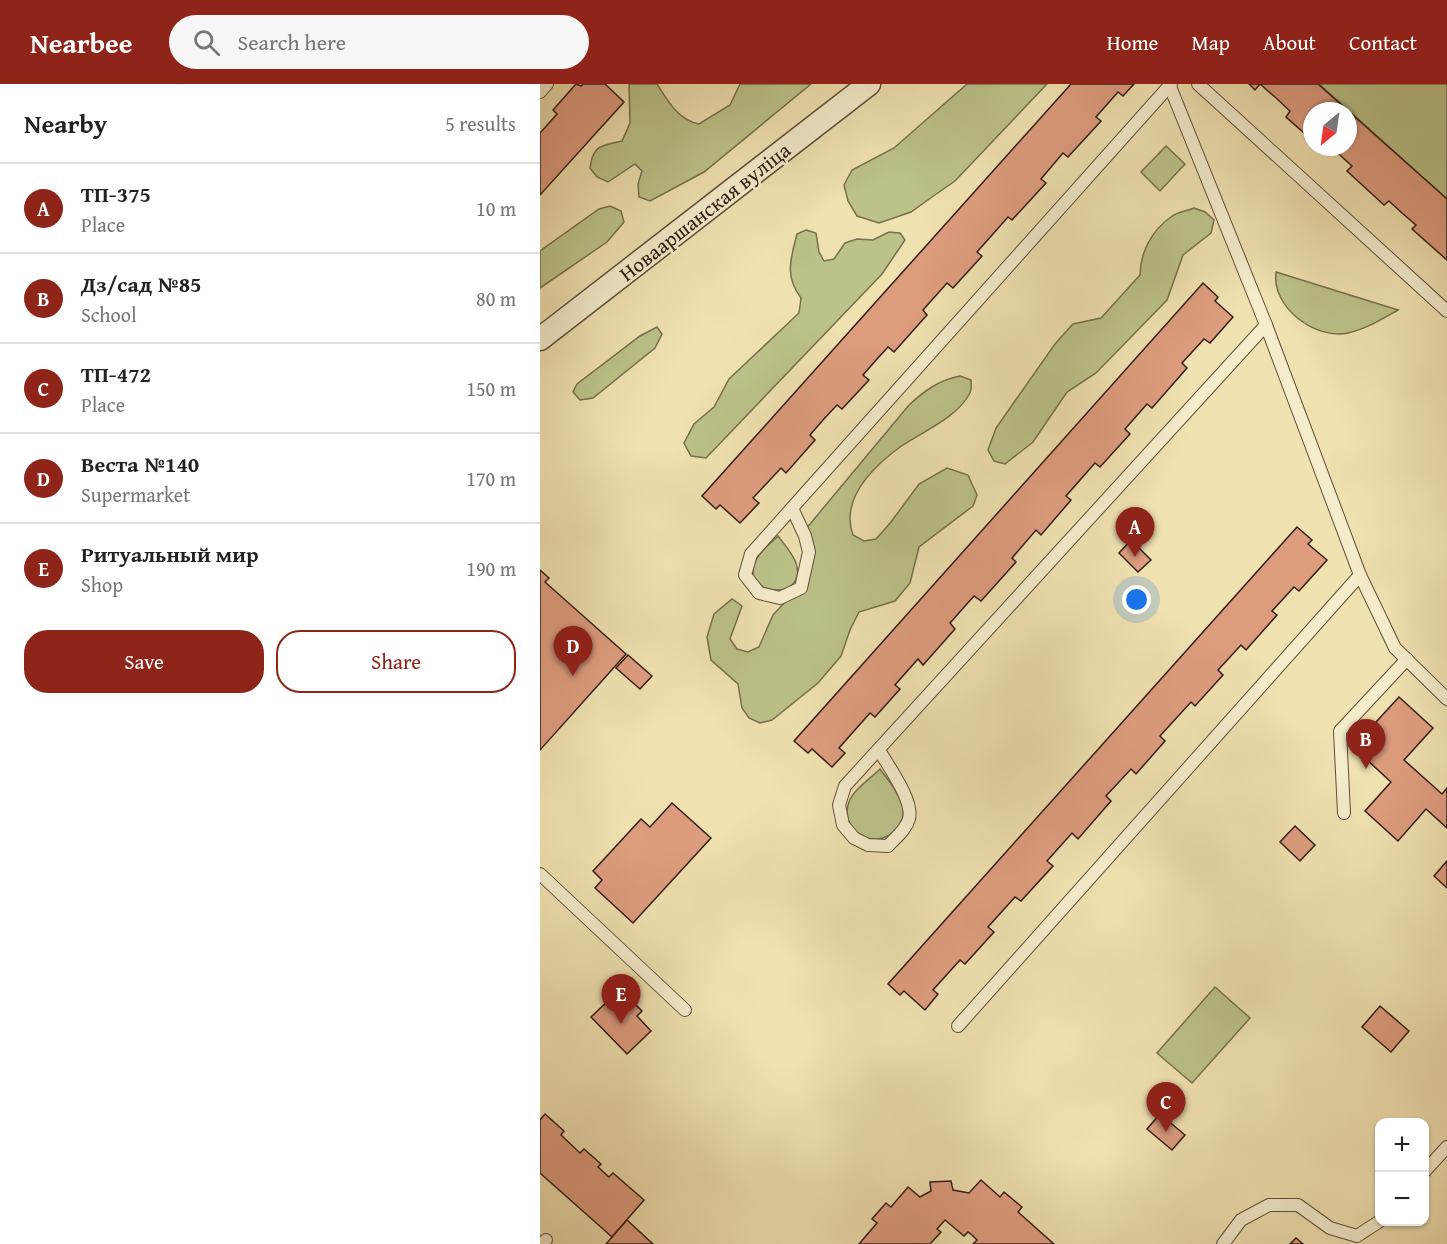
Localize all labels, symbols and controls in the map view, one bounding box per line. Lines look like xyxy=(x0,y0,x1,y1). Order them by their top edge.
search box xyxy=(169,15,589,69)
text: Nearbee xyxy=(30,22,133,63)
icon: search xyxy=(190,26,223,59)
text: Search here xyxy=(238,26,346,58)
text: Home xyxy=(1107,27,1158,58)
text: Map xyxy=(1191,27,1230,58)
text: About xyxy=(1263,27,1316,58)
text: Contact xyxy=(1349,27,1417,58)
north arrow xyxy=(1303,102,1357,156)
text: Nearby xyxy=(24,104,107,143)
text: 5 results xyxy=(445,109,516,138)
street label: Новааршанская вуліца xyxy=(612,135,797,289)
text: ТП-375 xyxy=(81,178,151,210)
text: A xyxy=(37,194,50,223)
text: 10 m xyxy=(476,194,516,223)
text: Place xyxy=(81,210,125,239)
text: Дз/сад №85 xyxy=(81,268,201,300)
text: B xyxy=(37,284,50,313)
text: 80 m xyxy=(476,284,516,313)
text: School xyxy=(81,300,137,329)
text: ТП-472 xyxy=(81,358,151,390)
text: C xyxy=(38,374,49,403)
text: 150 m xyxy=(466,374,516,403)
text: Place xyxy=(81,390,125,419)
text: Веста №140 xyxy=(81,448,199,480)
text: D xyxy=(37,464,50,493)
text: 170 m xyxy=(466,464,516,493)
text: Supermarket xyxy=(81,480,190,509)
pin: A xyxy=(1116,508,1154,557)
text: Ритуальный мир xyxy=(81,538,258,570)
text: E xyxy=(38,554,49,583)
text: 190 m xyxy=(466,554,516,583)
text: Shop xyxy=(81,570,123,599)
your location xyxy=(1122,585,1151,614)
pin: D xyxy=(554,626,592,676)
button: Save xyxy=(24,630,264,693)
button: Share xyxy=(276,630,516,693)
pin: B xyxy=(1346,720,1386,769)
pin: E xyxy=(602,974,640,1024)
pin: C xyxy=(1146,1082,1186,1132)
map controls xyxy=(1375,1118,1429,1226)
button: + xyxy=(1375,1118,1429,1172)
button: − xyxy=(1375,1172,1429,1226)

